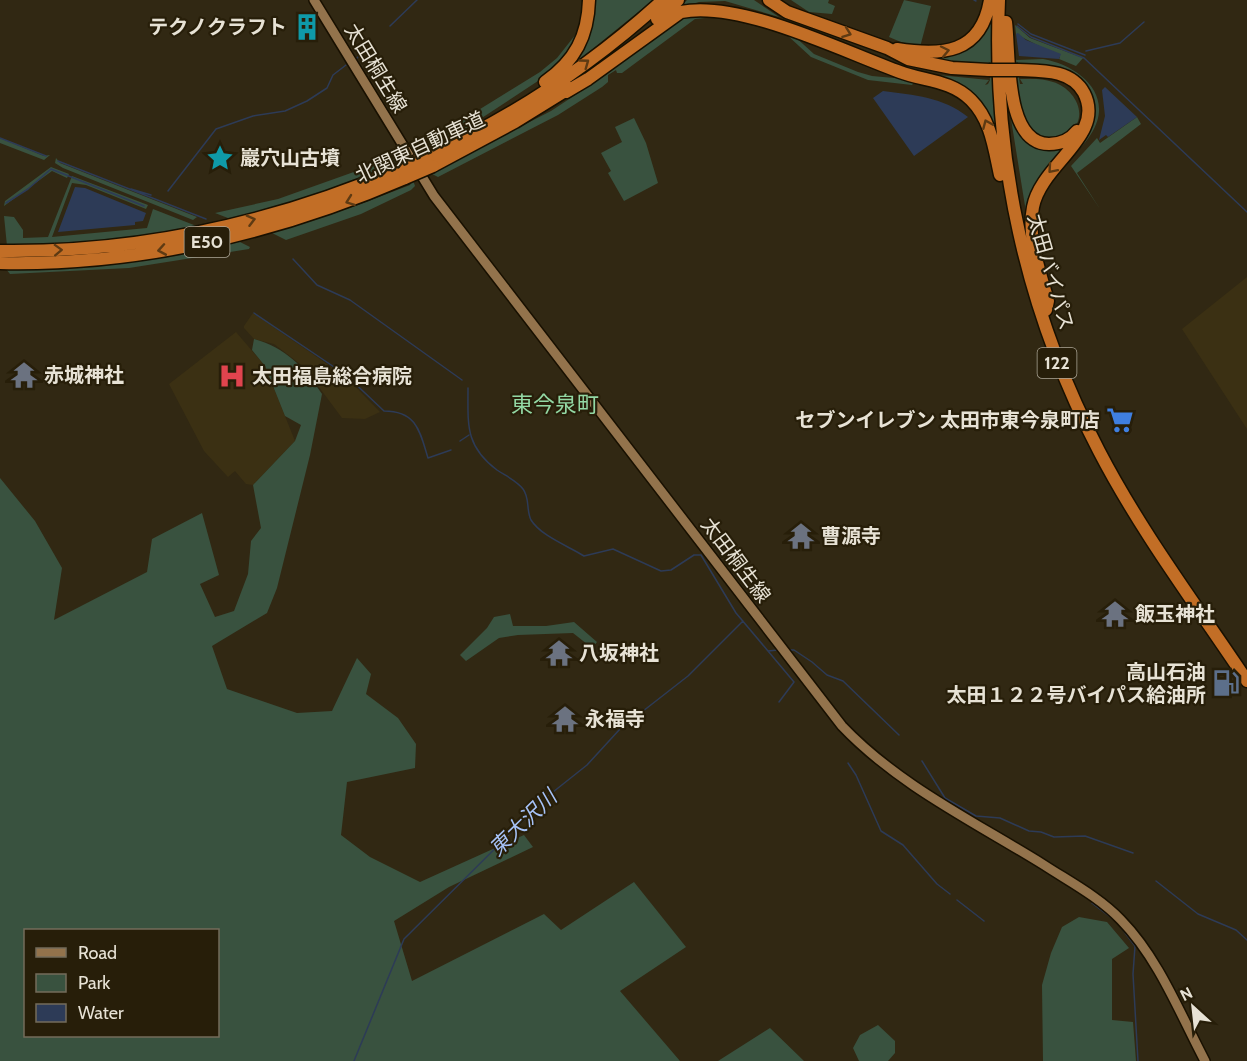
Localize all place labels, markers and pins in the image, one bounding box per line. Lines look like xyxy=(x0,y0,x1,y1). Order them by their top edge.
building icon: テクノクラフト xyxy=(292,12,322,42)
place label: テクノクラフト xyxy=(148,15,287,39)
place icon: 巖穴山古墳 xyxy=(205,143,235,173)
place label: 巖穴山古墳 xyxy=(240,146,340,170)
temple icon: 赤城神社 xyxy=(9,360,39,390)
hospital icon: 太田福島総合病院 xyxy=(217,361,247,391)
place label: 赤城神社 xyxy=(44,363,124,387)
place label: 太田福島総合病院 xyxy=(252,364,412,388)
supermarket icon: セブンイレブン 太田市東今泉町店 xyxy=(1105,405,1135,435)
place label: セブンイレブン 太田市東今泉町店 xyxy=(796,408,1100,432)
temple icon: 曹源寺 xyxy=(786,521,816,551)
place label: 曹源寺 xyxy=(821,524,881,548)
temple icon: 飯玉神社 xyxy=(1100,599,1130,629)
place label: 飯玉神社 xyxy=(1135,602,1215,626)
temple icon: 八坂神社 xyxy=(544,638,574,668)
place label: 八坂神社 xyxy=(579,641,659,665)
place label: 高山石油 太田１２２号バイパス給油所 xyxy=(946,660,1206,707)
fuel station icon: 高山石油 太田１２２号バイパス給油所 xyxy=(1211,668,1241,698)
temple icon: 永福寺 xyxy=(550,704,580,734)
place label: 永福寺 xyxy=(585,707,645,731)

